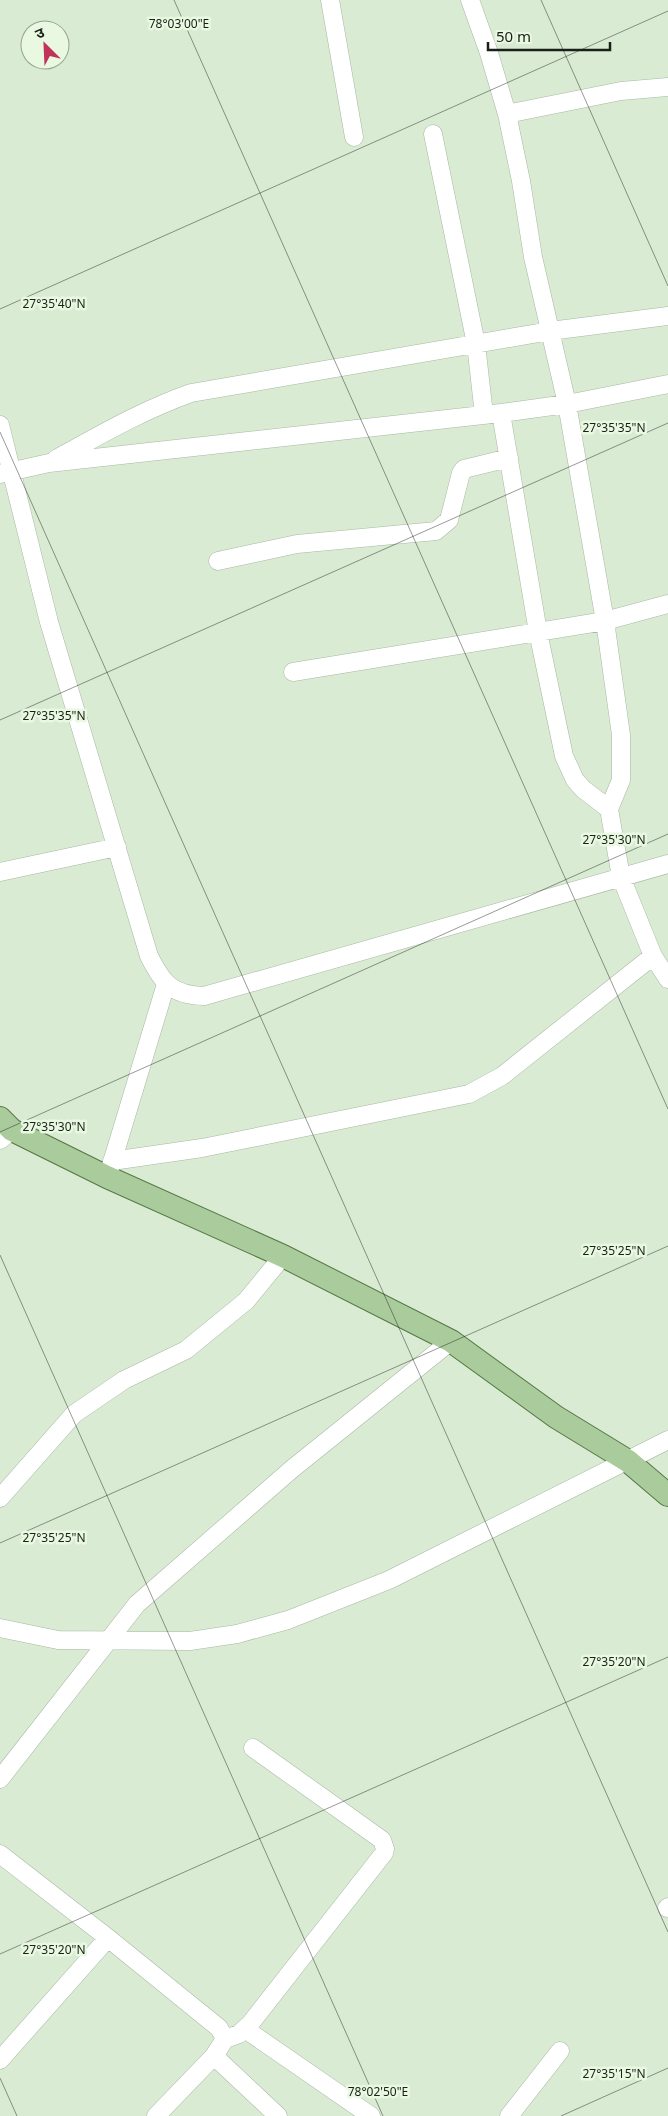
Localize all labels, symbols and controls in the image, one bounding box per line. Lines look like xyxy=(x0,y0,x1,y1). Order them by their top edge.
text: 78°03'00"E xyxy=(149,15,209,32)
north arrow xyxy=(20,20,70,70)
scale bar xyxy=(488,20,610,52)
text: उ xyxy=(32,22,48,43)
text: 50 m xyxy=(496,26,531,46)
text: 27°35'40"N xyxy=(22,295,86,312)
text: 27°35'35"N xyxy=(582,419,646,436)
text: 27°35'35"N xyxy=(22,707,86,724)
text: 27°35'30"N xyxy=(582,831,646,848)
text: 27°35'30"N xyxy=(22,1118,86,1135)
text: 27°35'25"N xyxy=(582,1242,646,1259)
text: 27°35'25"N xyxy=(22,1529,86,1546)
text: 27°35'20"N xyxy=(582,1653,646,1670)
text: 27°35'20"N xyxy=(22,1941,86,1958)
text: 27°35'15"N xyxy=(582,2065,646,2082)
text: 78°02'50"E xyxy=(348,2083,408,2100)

